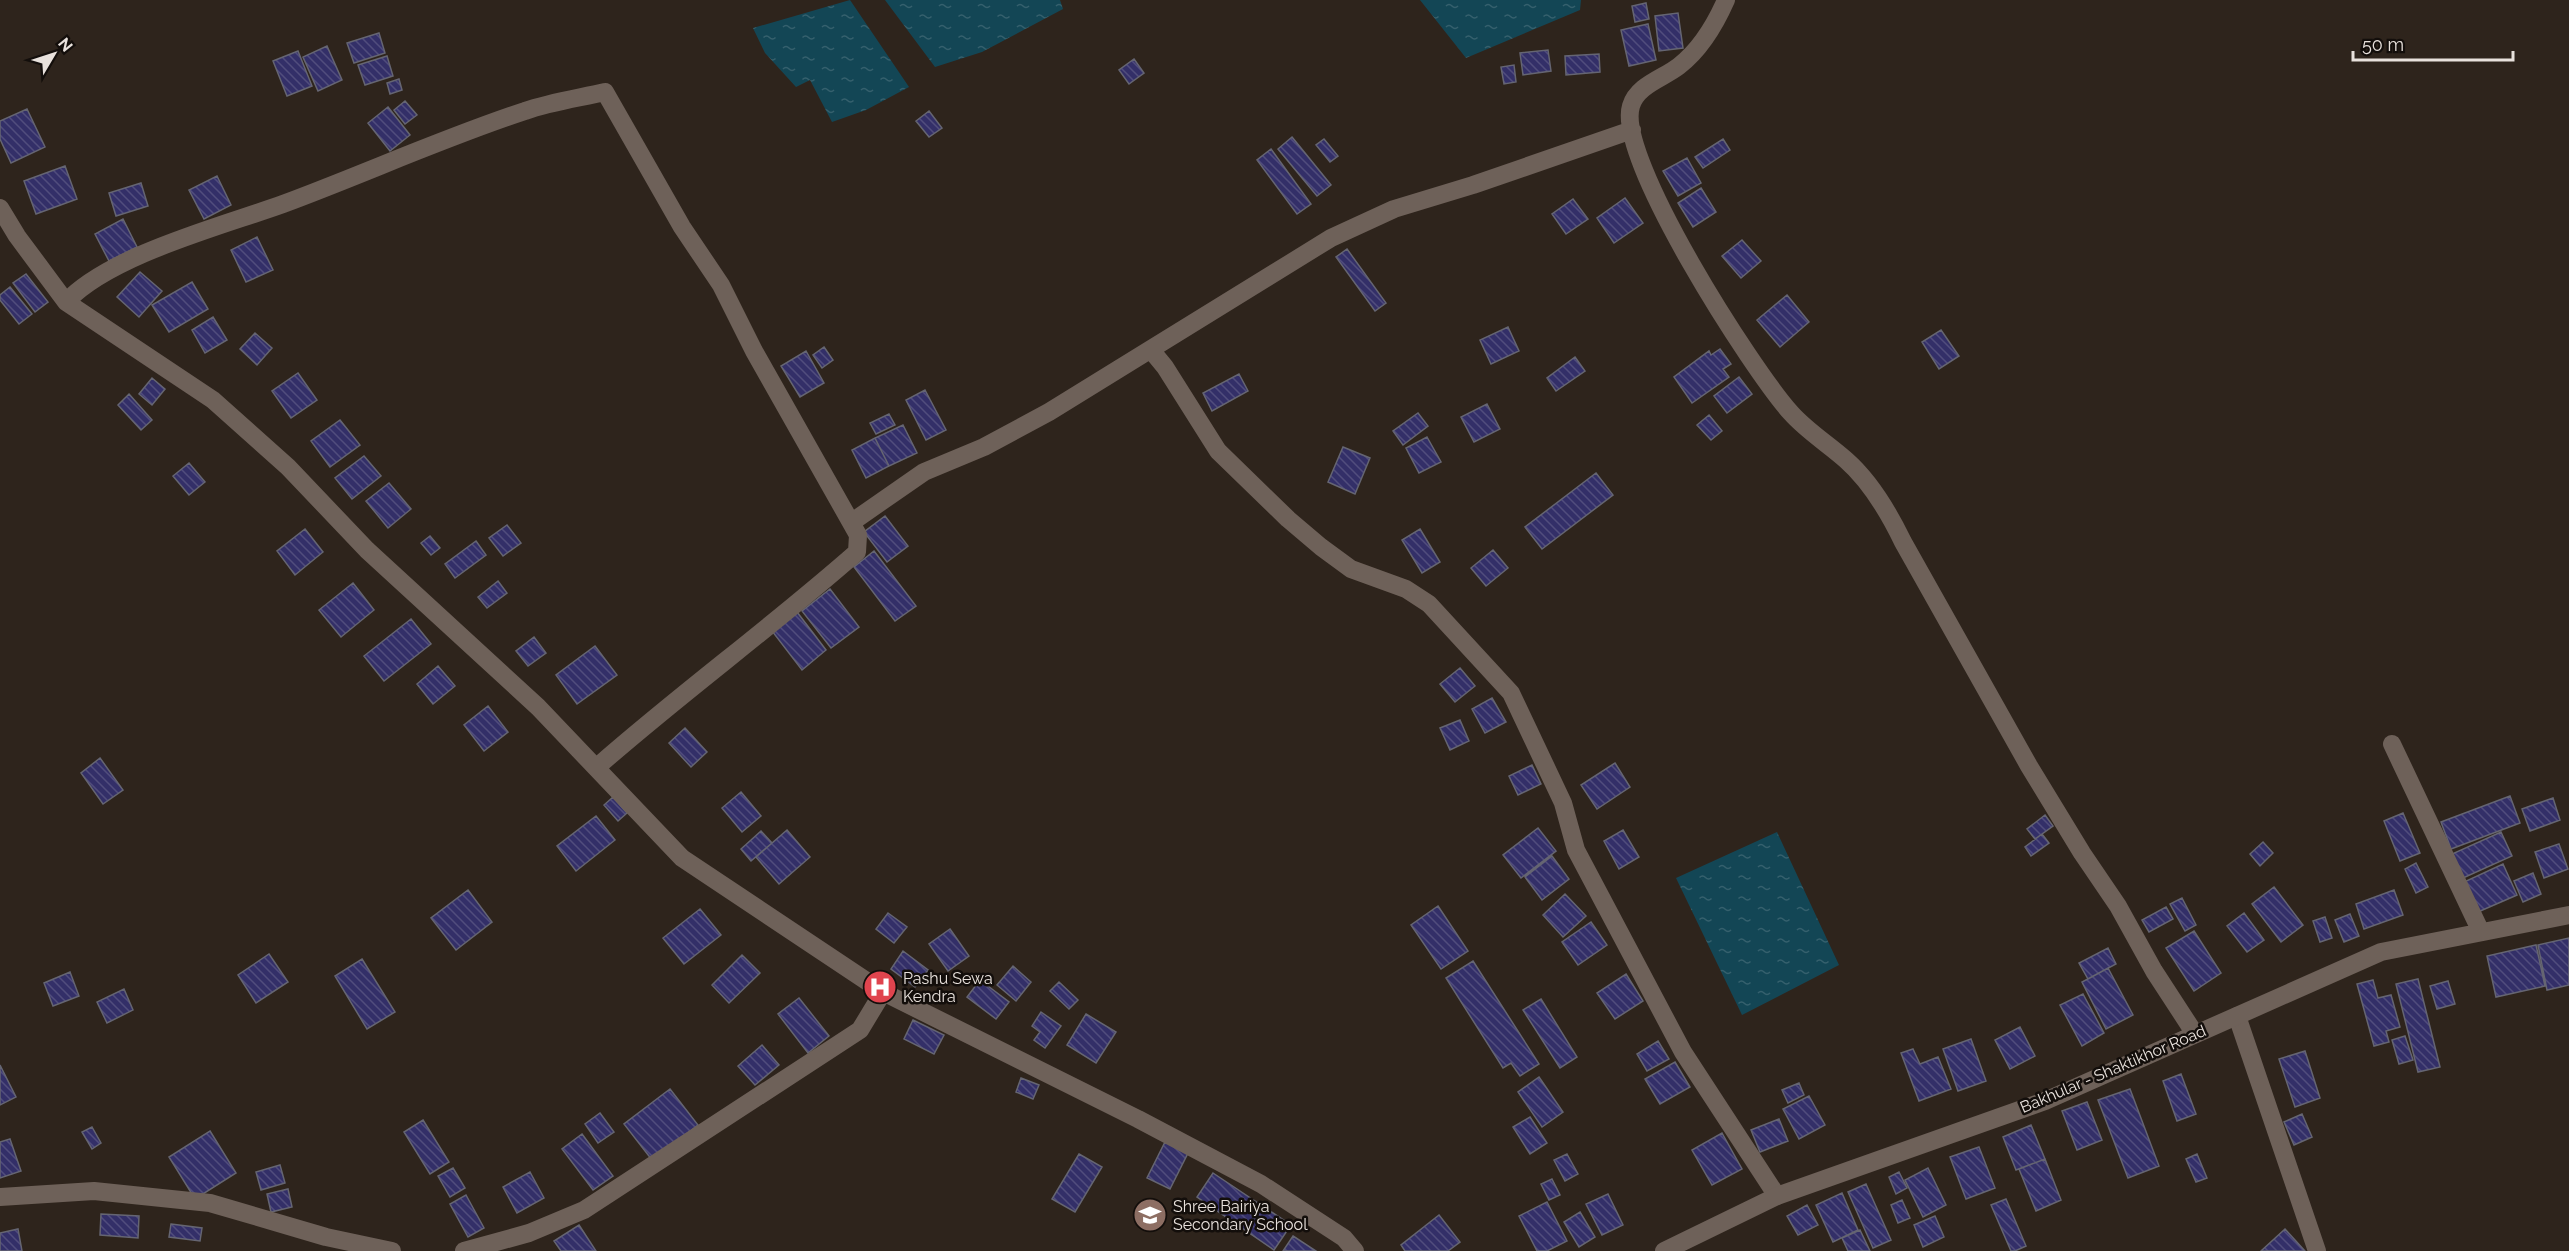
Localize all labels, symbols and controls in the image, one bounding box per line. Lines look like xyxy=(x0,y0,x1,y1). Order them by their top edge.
north arrow xyxy=(24,24,84,84)
scale bar xyxy=(2353,24,2514,62)
text: N xyxy=(54,34,76,56)
text: 50 m xyxy=(2362,34,2404,55)
hospital icon: Pashu Sewa Kendra xyxy=(862,969,898,1005)
place label: Pashu Sewa Kendra xyxy=(903,969,993,1006)
street label: Bakhular - Shaktikhor Road xyxy=(2017,1021,2209,1117)
school or university icon: Shree Bairiya Secondary School xyxy=(1132,1197,1168,1233)
place label: Shree Bairiya Secondary School xyxy=(1173,1197,1308,1234)

